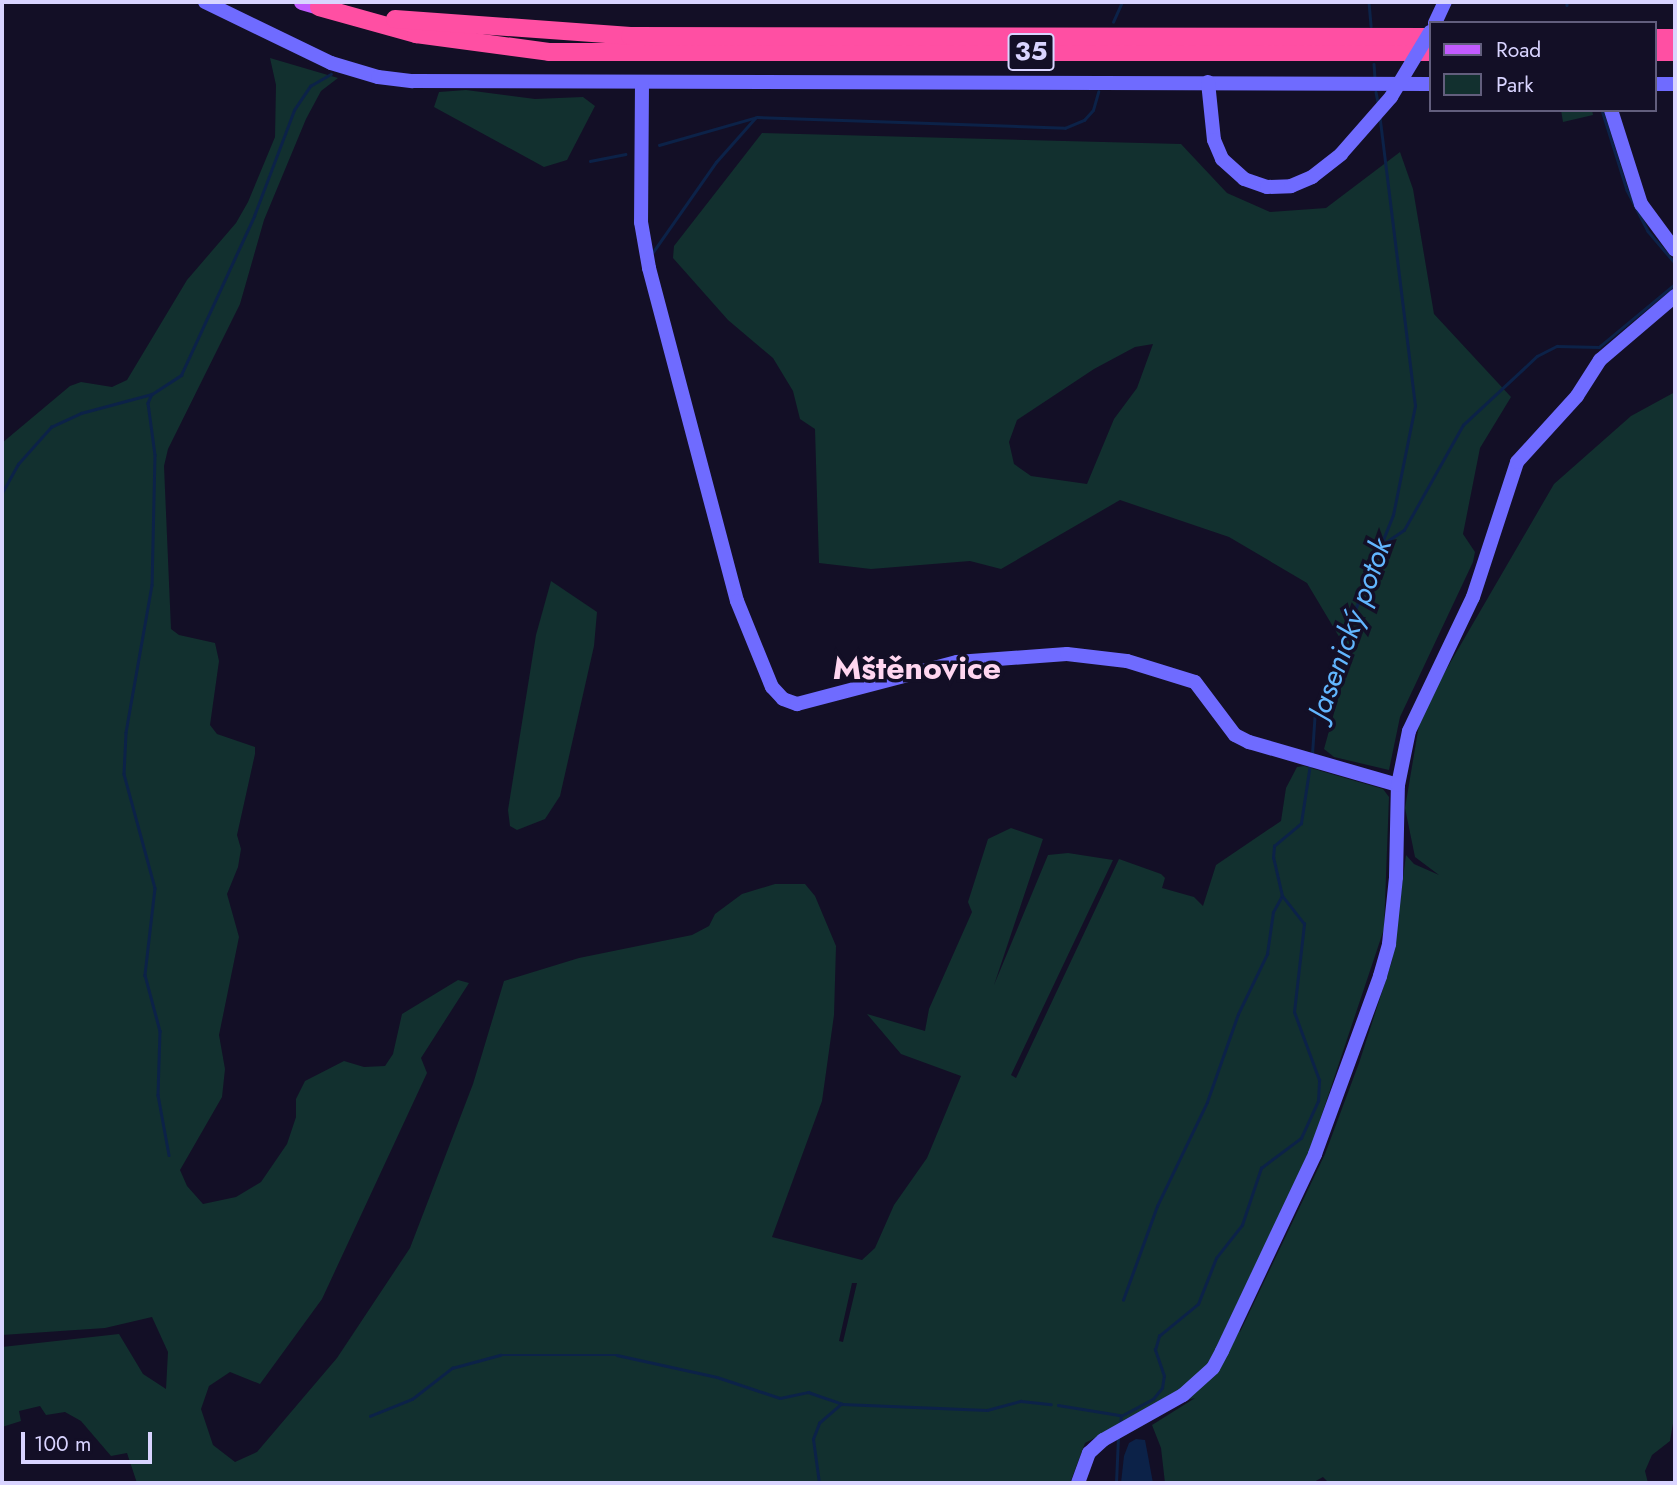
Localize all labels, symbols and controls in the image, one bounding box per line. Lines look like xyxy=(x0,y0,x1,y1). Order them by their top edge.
legend xyxy=(1428,21,1656,112)
road number: 35 xyxy=(1006,30,1056,74)
text: Road xyxy=(1496,35,1541,65)
text: Park xyxy=(1496,70,1533,100)
water label: Jasenický potok xyxy=(1301,533,1399,725)
district label: Mštěnovice xyxy=(833,649,1001,687)
scale bar xyxy=(24,1418,156,1462)
text: 100 m xyxy=(34,1429,91,1459)

